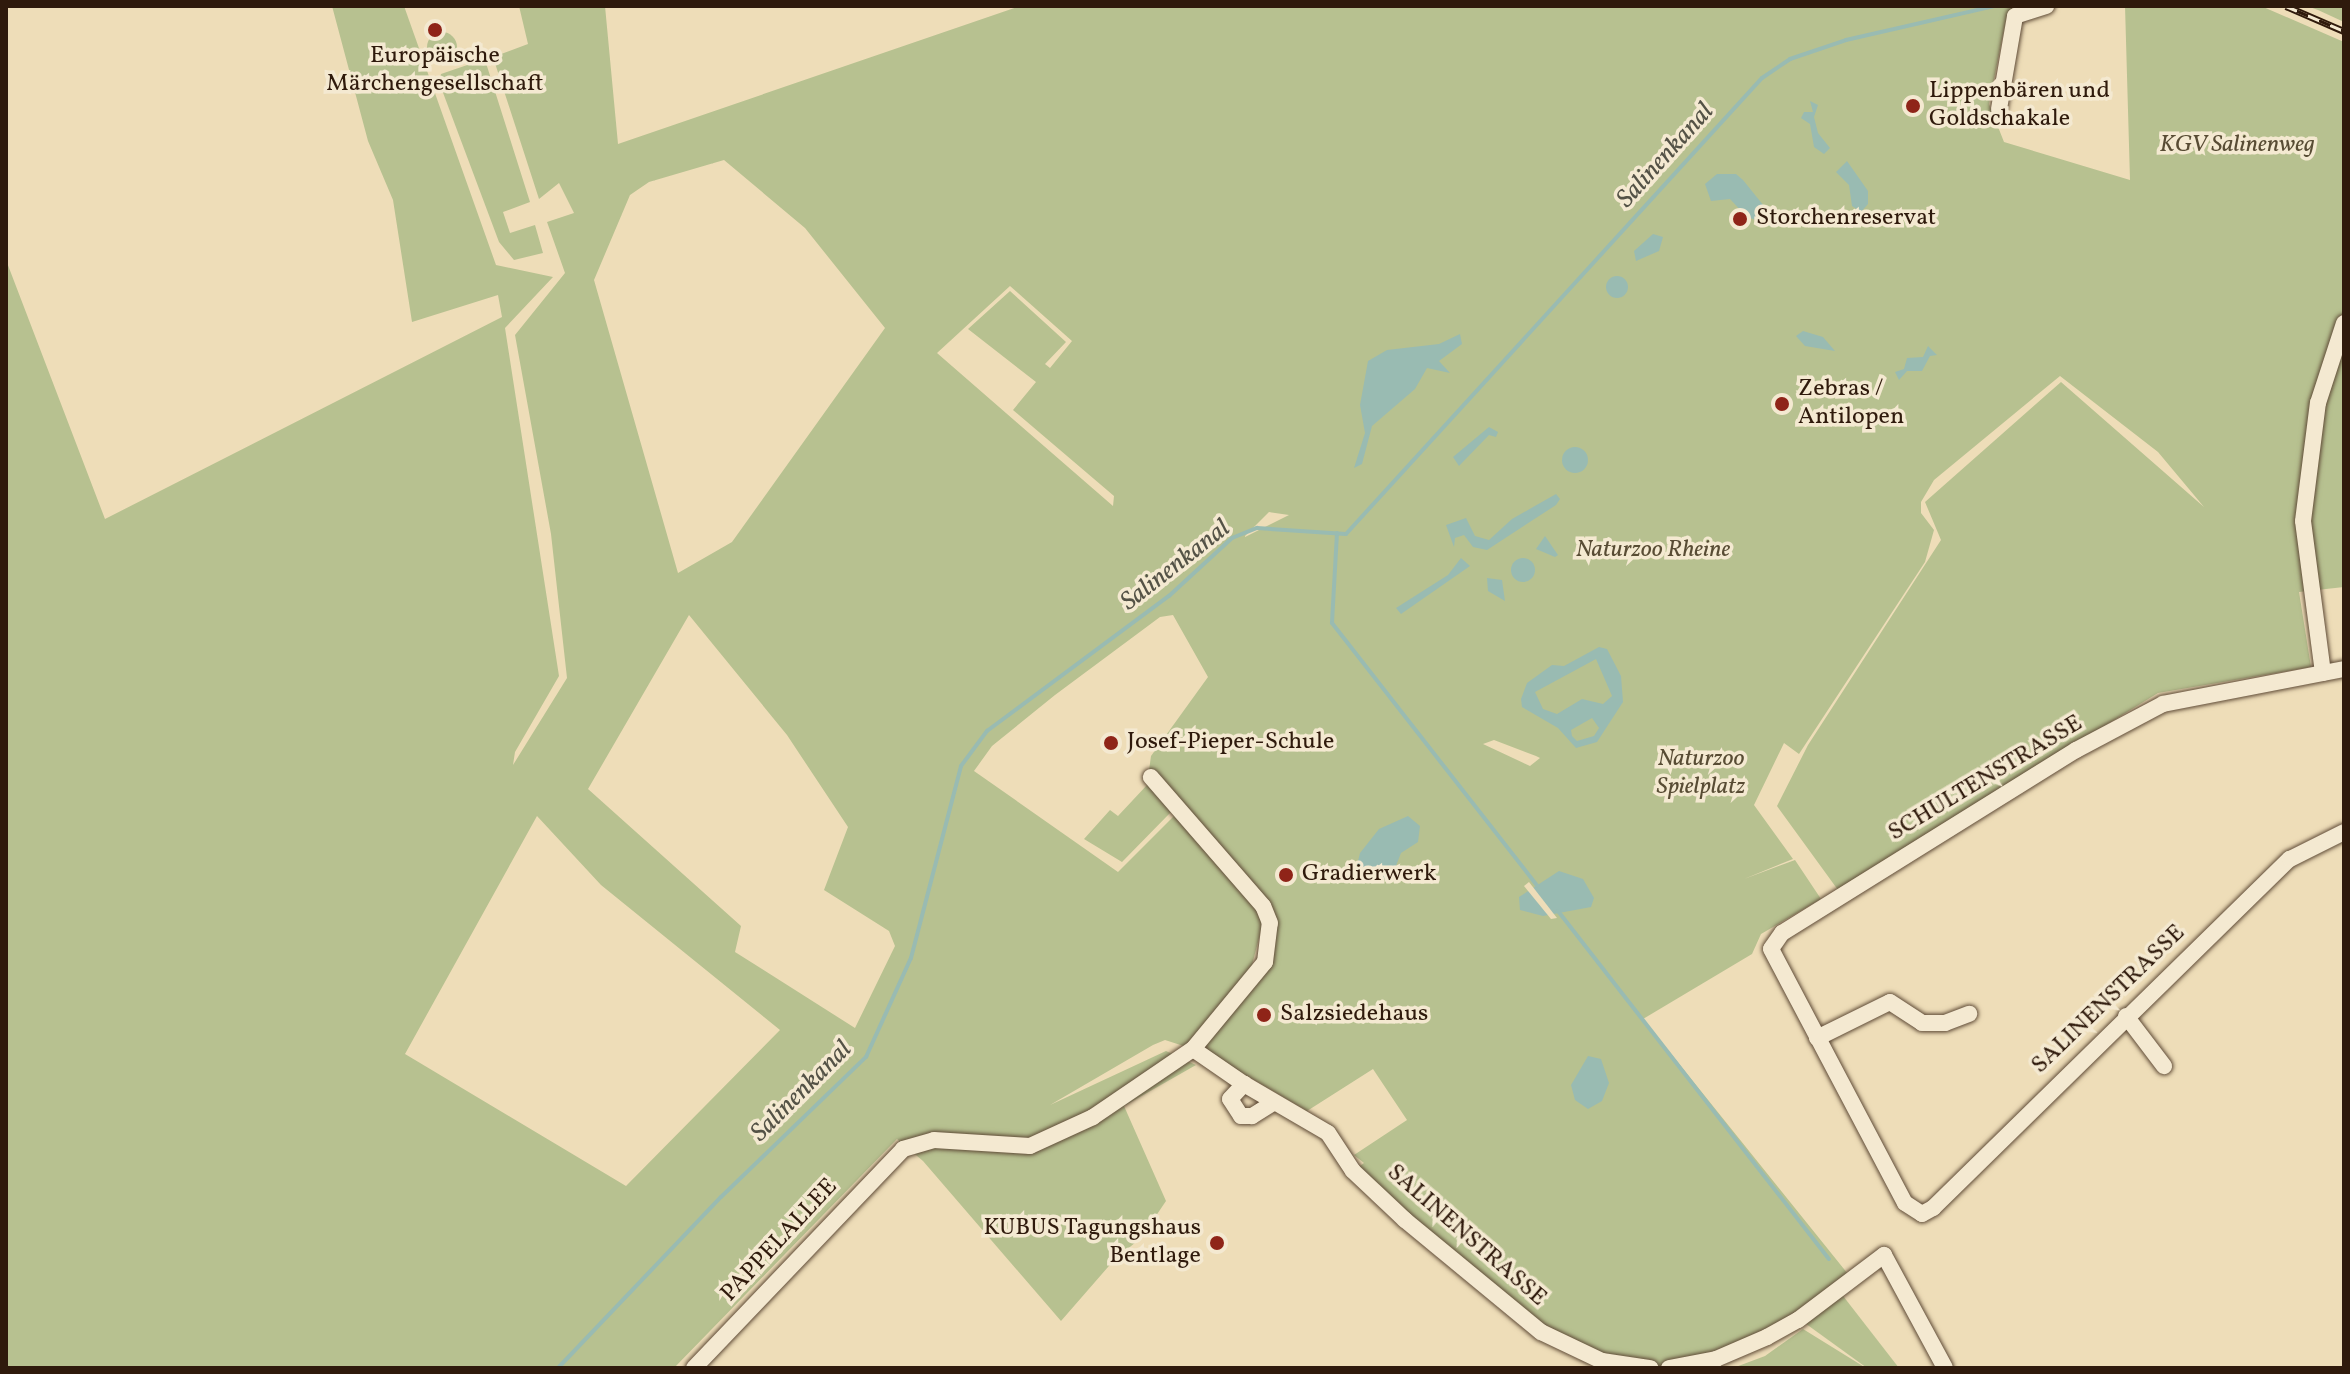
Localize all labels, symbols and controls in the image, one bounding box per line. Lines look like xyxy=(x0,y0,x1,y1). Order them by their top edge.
marker: Europäische Märchengesellschaft xyxy=(426,21,444,39)
place label: Europäische Märchengesellschaft xyxy=(326,43,544,99)
place label: Lippenbären und Goldschakale xyxy=(1929,78,2110,134)
water label: Salinenkanal xyxy=(1611,97,1721,215)
marker: Lippenbären und Goldschakale xyxy=(1904,97,1922,115)
park label: KGV Salinenweg xyxy=(2159,132,2315,160)
place label: Storchenreservat xyxy=(1756,205,1936,233)
marker: Storchenreservat xyxy=(1731,210,1749,228)
place label: Zebras / Antilopen xyxy=(1798,376,1904,432)
marker: Zebras / Antilopen xyxy=(1773,395,1791,413)
water label: Salinenkanal xyxy=(1115,514,1237,618)
park label: Naturzoo Rheine xyxy=(1576,537,1730,565)
street label: SCHULTENSTRASSE xyxy=(1884,710,2088,848)
place label: Josef-Pieper-Schule xyxy=(1127,729,1334,757)
marker: Josef-Pieper-Schule xyxy=(1102,734,1120,752)
park label: Naturzoo Spielplatz xyxy=(1657,746,1745,802)
place label: Gradierwerk xyxy=(1302,861,1437,889)
marker: Gradierwerk xyxy=(1277,866,1295,884)
street label: SALINENSTRASSE xyxy=(2026,919,2192,1081)
place label: Salzsiedehaus xyxy=(1280,1001,1428,1029)
marker: Salzsiedehaus xyxy=(1255,1006,1273,1024)
water label: Salinenkanal xyxy=(745,1035,859,1149)
street label: SALINENSTRASSE xyxy=(1380,1159,1552,1313)
street label: PAPPELALLEE xyxy=(716,1173,844,1309)
place label: KUBUS Tagungshaus Bentlage xyxy=(983,1215,1201,1271)
marker: KUBUS Tagungshaus Bentlage xyxy=(1208,1234,1226,1252)

